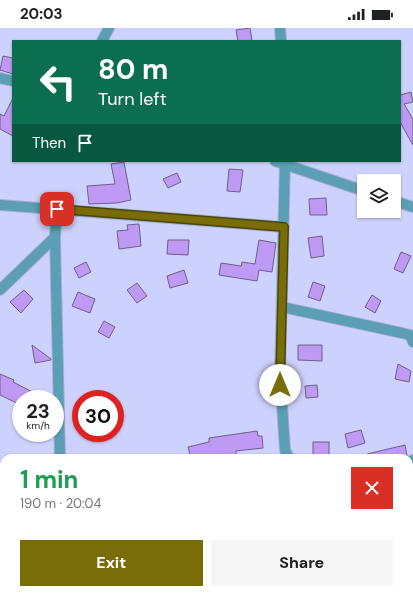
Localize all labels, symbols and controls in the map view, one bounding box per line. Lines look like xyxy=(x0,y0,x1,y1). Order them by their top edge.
text: 20:03 xyxy=(20,4,63,24)
text: 80 m xyxy=(98,51,168,88)
icon: left xyxy=(32,56,84,108)
text: Turn left xyxy=(98,87,167,111)
icon: arrive xyxy=(74,132,96,154)
text: Then xyxy=(32,133,66,153)
map controls xyxy=(357,174,401,218)
button: layers xyxy=(357,174,401,218)
pin xyxy=(40,192,74,226)
icon: arrive xyxy=(46,198,68,220)
position arrow xyxy=(259,364,301,406)
speed limit sign: 30 xyxy=(72,390,124,442)
text: 23 xyxy=(26,398,50,424)
text: km/h xyxy=(26,419,50,432)
text: 1 min xyxy=(20,464,78,495)
button: close xyxy=(351,467,393,509)
text: 190 m · 20:04 xyxy=(20,495,101,512)
button: Exit xyxy=(20,540,203,586)
button: Share xyxy=(211,540,393,586)

